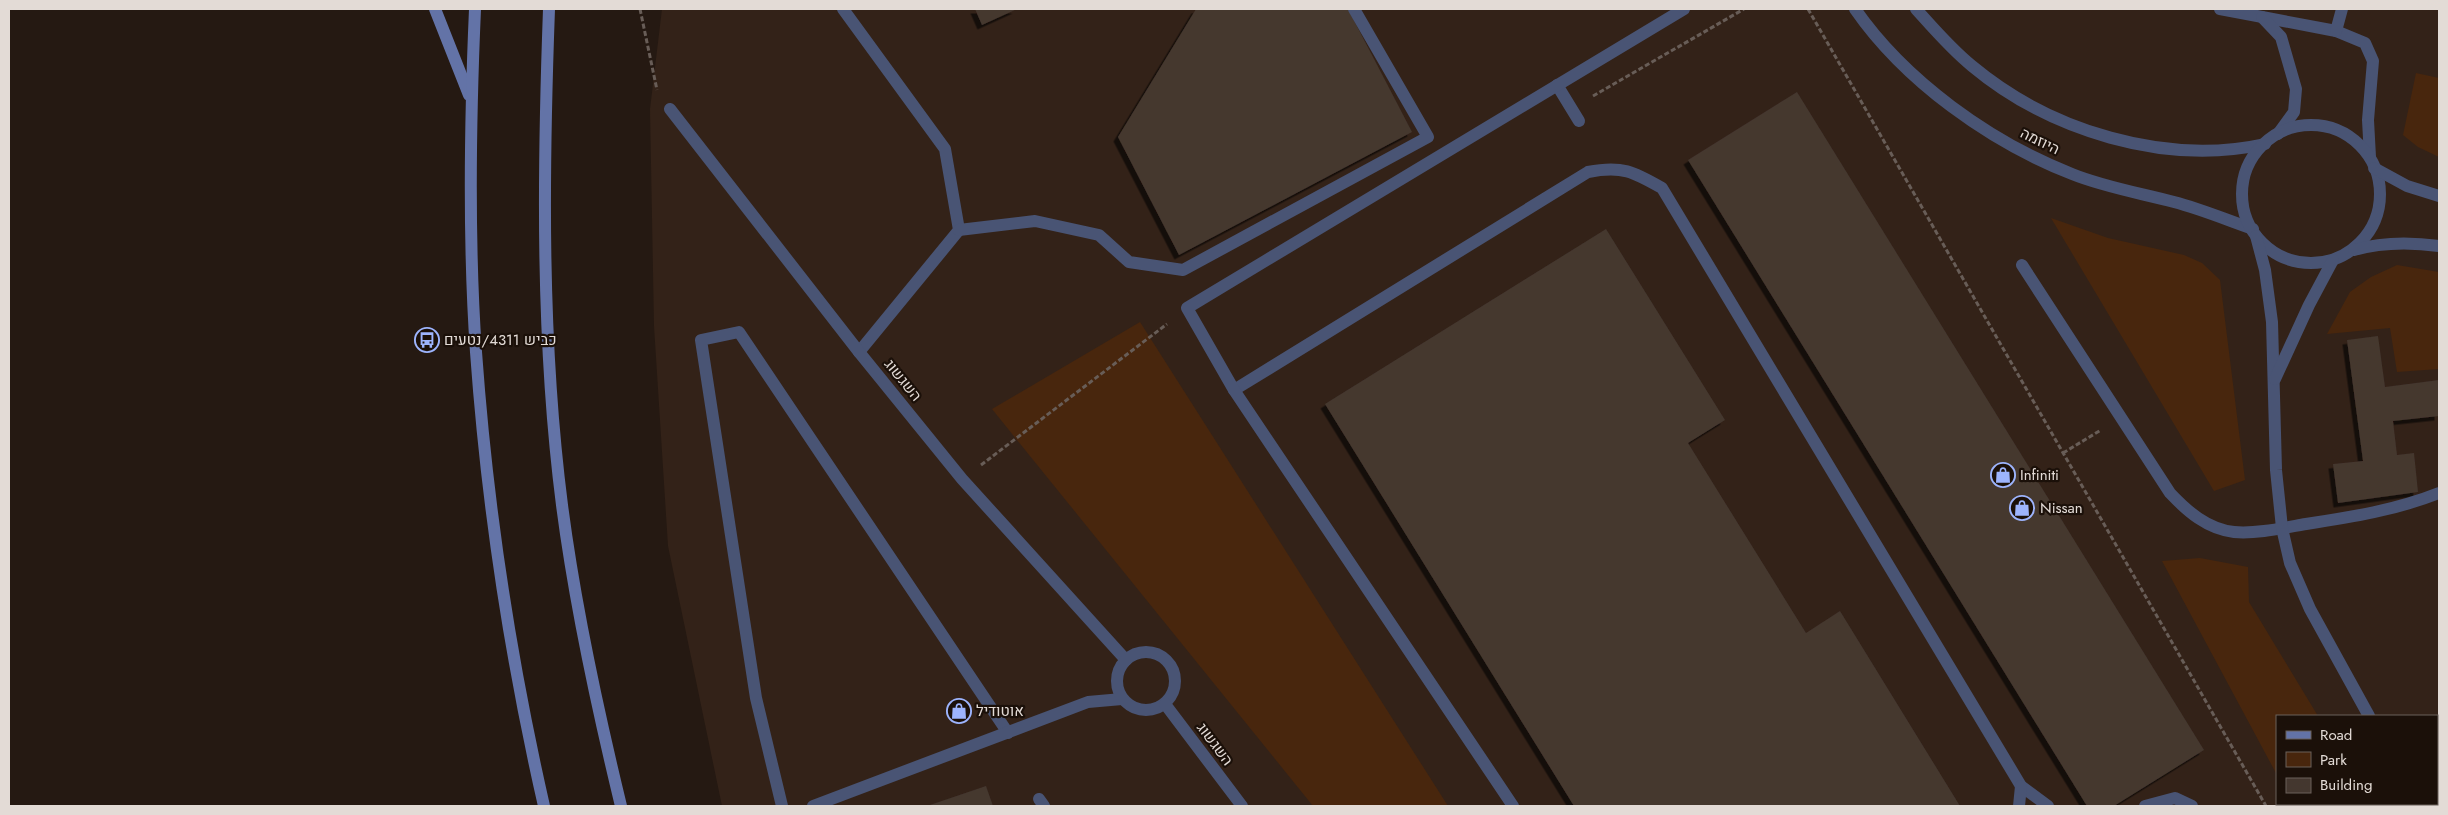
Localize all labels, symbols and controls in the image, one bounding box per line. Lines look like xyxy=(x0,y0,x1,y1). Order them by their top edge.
street label: היוזמה xyxy=(2017,122,2063,160)
bus stop icon: כביש 4311/נטעים xyxy=(414,327,440,353)
place label: כביש 4311/נטעים xyxy=(444,329,557,351)
street label: השגשוג xyxy=(879,354,927,406)
shop icon: Infiniti xyxy=(1990,462,2016,488)
place label: Infiniti xyxy=(2020,464,2059,486)
shop icon: Nissan xyxy=(2009,495,2035,521)
place label: Nissan xyxy=(2040,497,2083,519)
shop icon: אוטודיל xyxy=(946,698,972,724)
place label: אוטודיל xyxy=(976,700,1024,722)
legend xyxy=(2276,715,2438,805)
street label: השגשוג xyxy=(1192,718,1238,770)
text: Road xyxy=(2320,724,2352,746)
text: Park xyxy=(2320,749,2347,771)
text: Building xyxy=(2320,774,2372,796)

